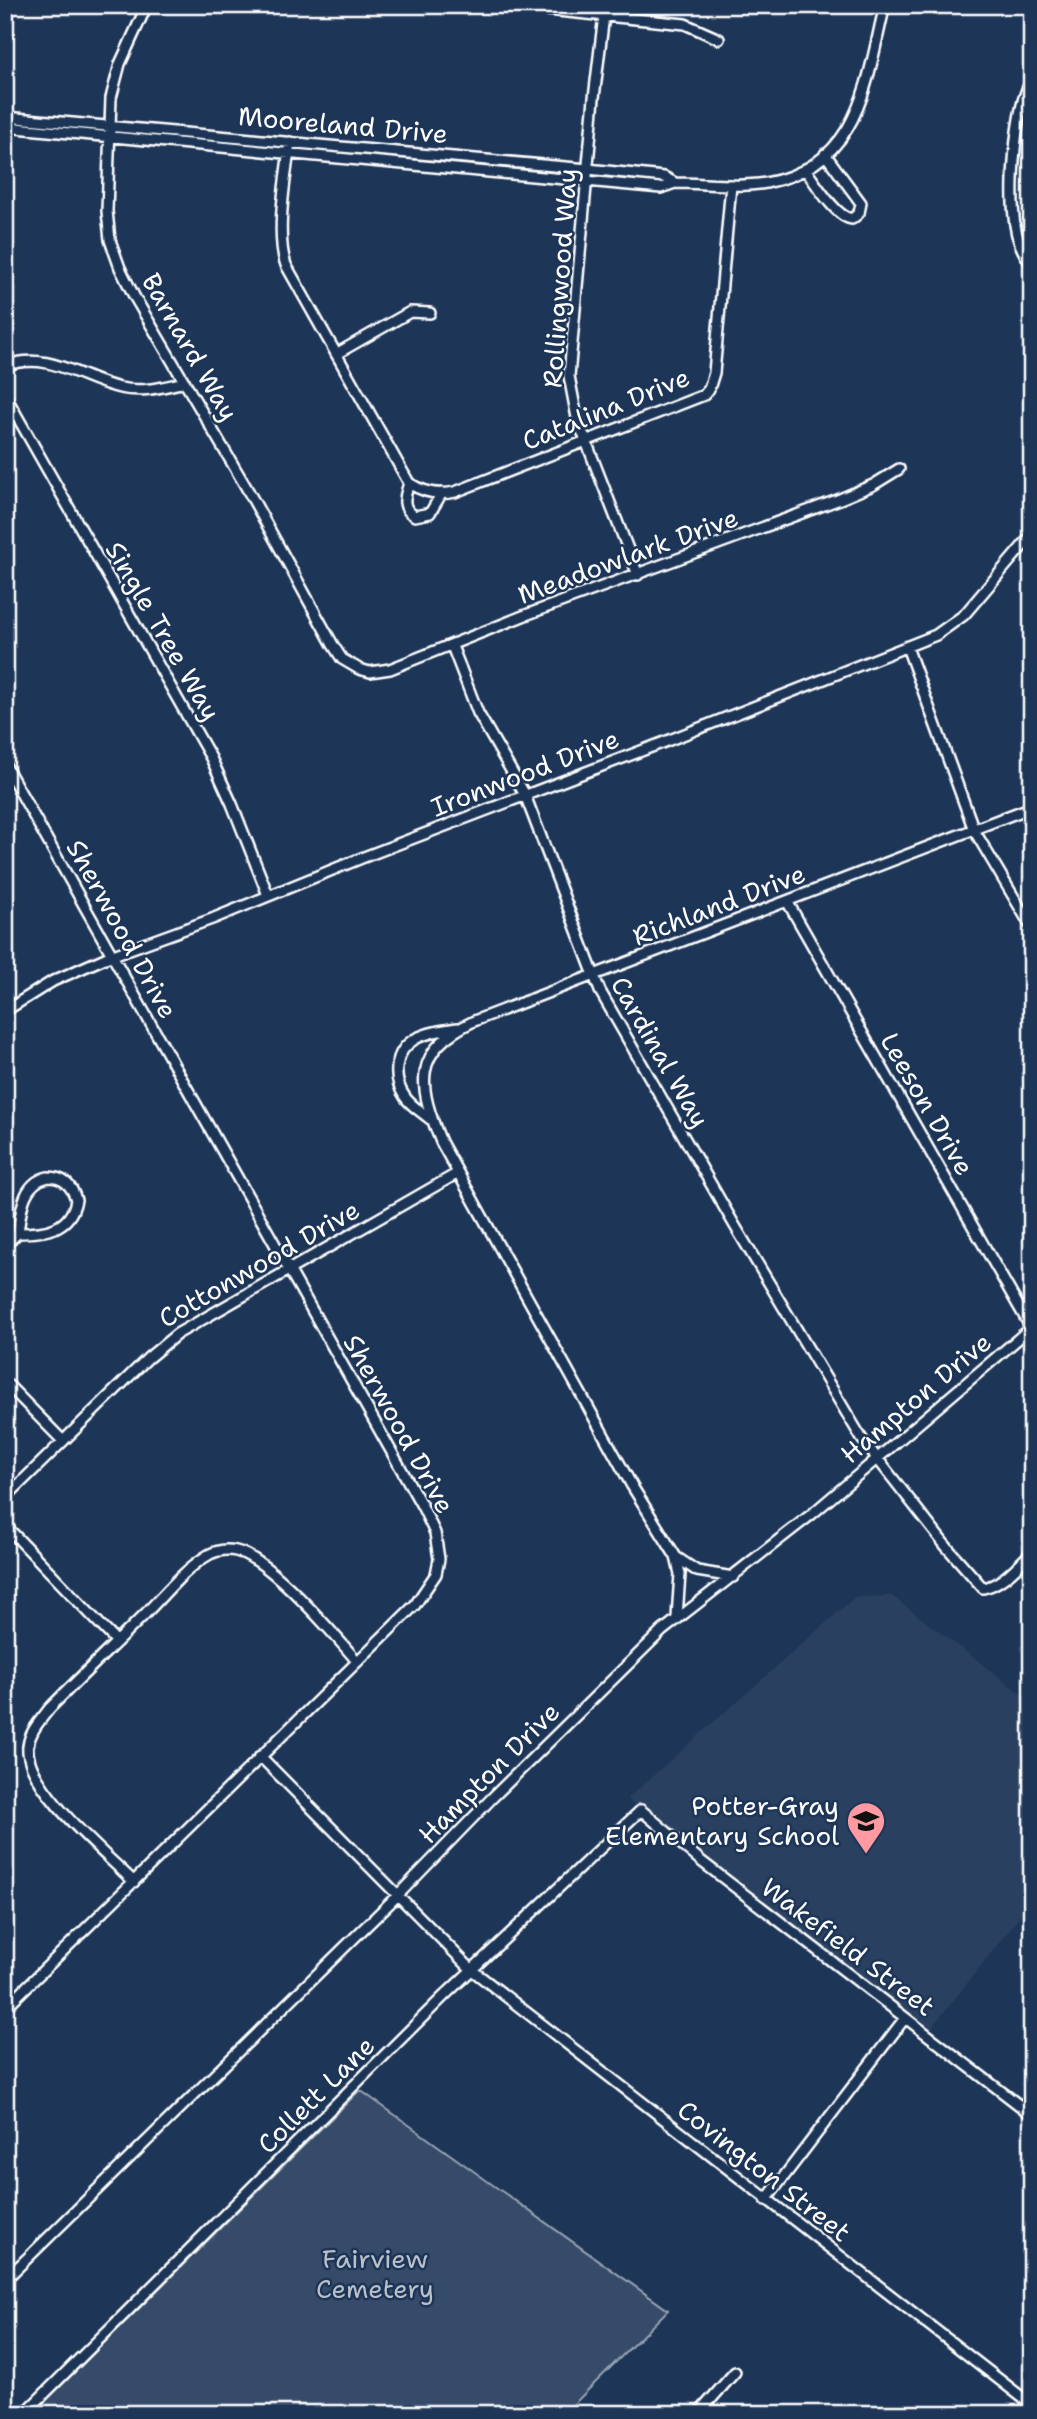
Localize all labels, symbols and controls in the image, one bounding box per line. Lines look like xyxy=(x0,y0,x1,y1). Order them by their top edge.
street label: Mooreland Drive xyxy=(237,98,449,151)
street label: Rollingwood Way xyxy=(534,167,585,389)
street label: Barnard Way xyxy=(134,267,247,427)
street label: Catalina Drive xyxy=(517,359,695,458)
street label: Meadowlark Drive xyxy=(513,499,743,612)
street label: Single Tree Way xyxy=(98,535,229,727)
street label: Ironwood Drive xyxy=(426,721,624,824)
street label: Sherwood Drive xyxy=(59,833,186,1025)
street label: Richland Drive xyxy=(627,856,810,954)
street label: Cardinal Way xyxy=(603,970,718,1134)
street label: Leeson Drive xyxy=(872,1026,982,1181)
street label: Cottonwood Drive xyxy=(152,1192,366,1335)
street label: Hampton Drive xyxy=(833,1324,998,1471)
street label: Sherwood Drive xyxy=(336,1328,463,1520)
street label: Hampton Drive xyxy=(410,1694,567,1851)
place label: Potter-Gray Elementary School xyxy=(605,1788,839,1853)
school or university icon: Potter-Gray Elementary School xyxy=(845,1800,887,1855)
street label: Wakefield Street xyxy=(754,1870,942,2024)
street label: Collett Lane xyxy=(249,2028,382,2161)
street label: Covington Street xyxy=(671,2092,858,2249)
park label: Fairview Cemetery xyxy=(316,2241,434,2306)

